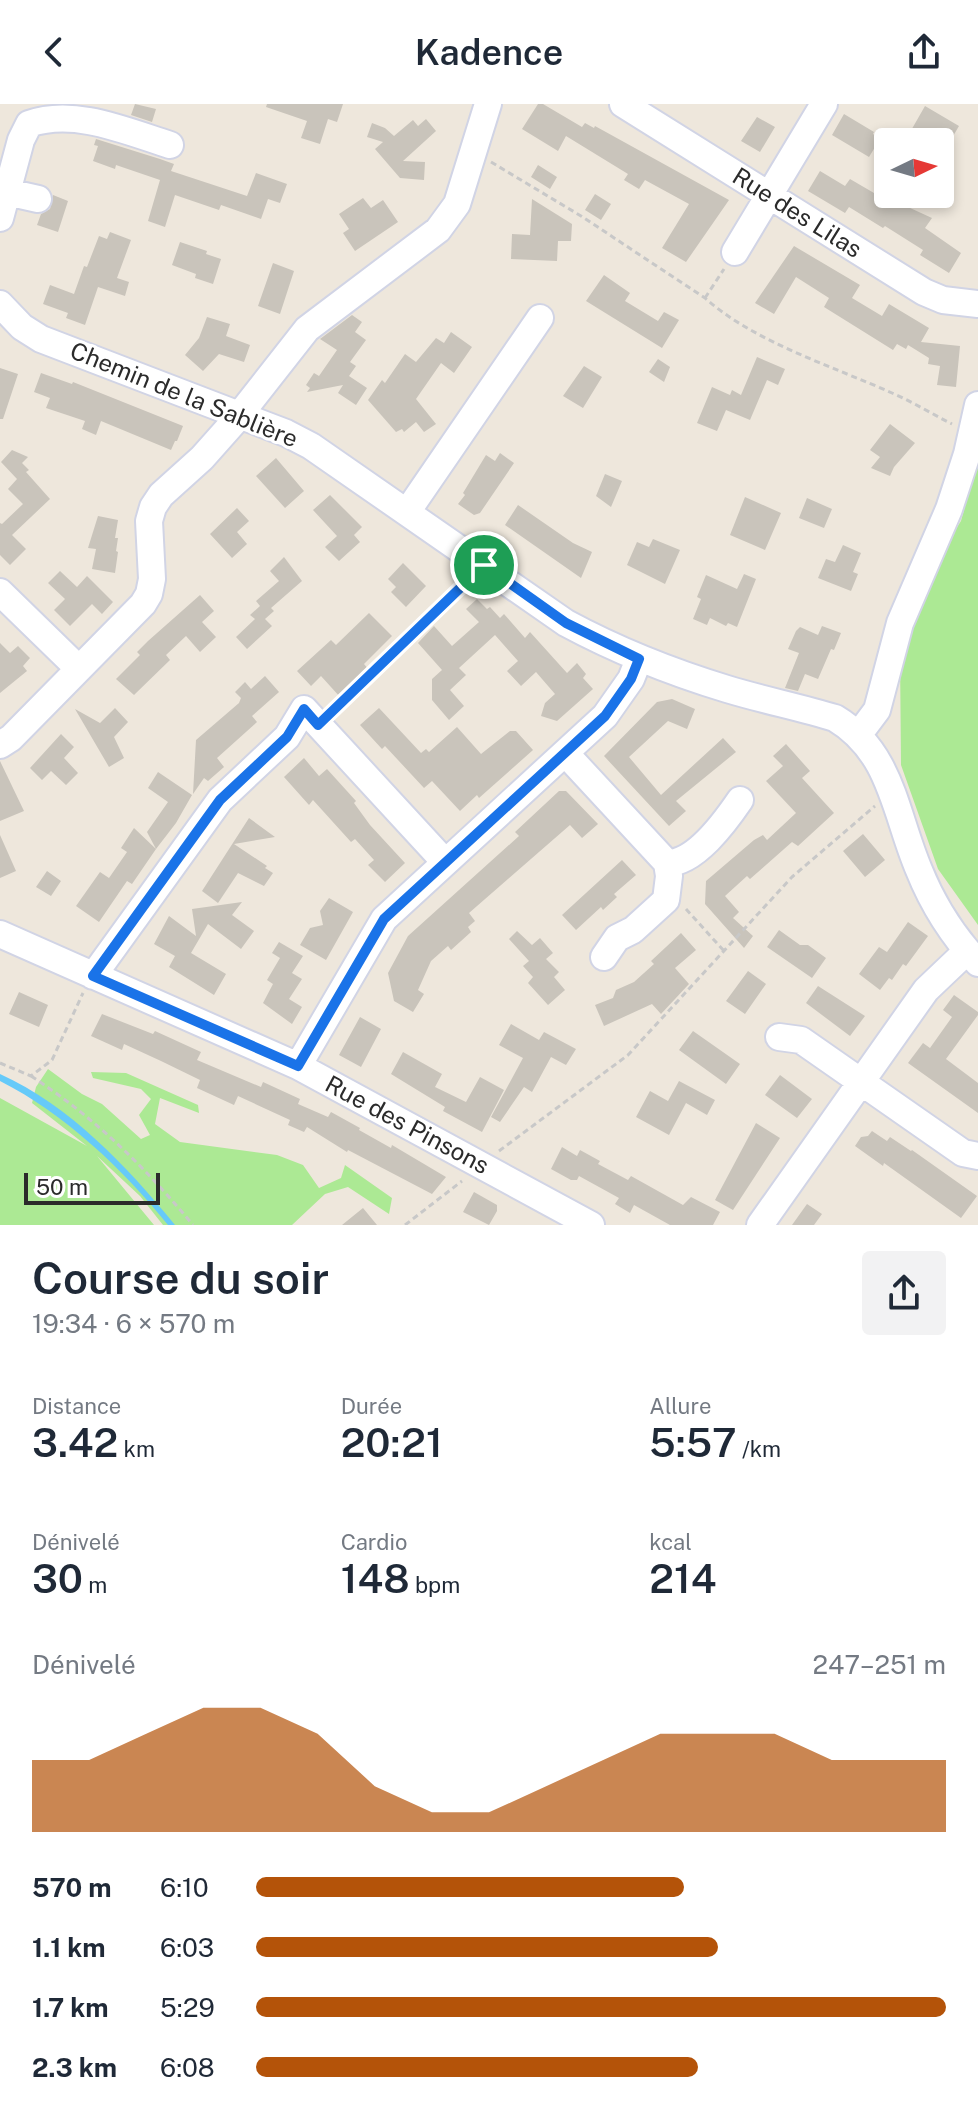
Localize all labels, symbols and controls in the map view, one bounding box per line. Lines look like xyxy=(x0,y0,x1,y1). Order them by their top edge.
icon: back xyxy=(32,30,76,74)
icon: share xyxy=(902,30,946,74)
text: Kadence xyxy=(415,31,563,73)
north arrow xyxy=(874,128,954,208)
map controls xyxy=(874,128,954,208)
street label: Rue des Lilas xyxy=(728,161,867,263)
street label: Chemin de la Sablière xyxy=(66,336,302,453)
pin xyxy=(450,531,518,599)
icon: arrive xyxy=(462,543,506,587)
street label: Rue des Pinsons xyxy=(321,1069,494,1179)
scale bar xyxy=(24,1169,160,1205)
text: 50 m xyxy=(36,1174,88,1200)
button: share xyxy=(862,1251,946,1335)
text: Course du soir xyxy=(32,1252,329,1304)
text: 19:34 · 6 × 570 m xyxy=(32,1308,235,1339)
text: Distance xyxy=(32,1393,121,1419)
text: Durée xyxy=(341,1393,402,1419)
text: Allure xyxy=(649,1393,711,1419)
text: 3.42 xyxy=(32,1419,118,1466)
text: 20:21 xyxy=(341,1419,443,1466)
text: 5:57 xyxy=(649,1419,737,1466)
text: km xyxy=(118,1436,155,1462)
text: /km xyxy=(737,1436,781,1462)
text: Dénivelé xyxy=(32,1529,120,1555)
text: Cardio xyxy=(341,1529,407,1555)
text: kcal xyxy=(649,1529,692,1555)
text: 30 xyxy=(32,1555,83,1602)
text: 148 xyxy=(341,1555,410,1602)
text: 214 xyxy=(649,1555,717,1602)
text: m xyxy=(83,1572,107,1598)
text: bpm xyxy=(410,1572,460,1598)
text: Dénivelé xyxy=(32,1649,136,1680)
text: 247–251 m xyxy=(813,1649,946,1680)
text: 570 m xyxy=(32,1872,112,1903)
text: 6:10 xyxy=(160,1872,209,1903)
text: 1.1 km xyxy=(32,1932,105,1963)
text: 6:03 xyxy=(160,1932,214,1963)
text: 1.7 km xyxy=(32,1992,109,2023)
text: 5:29 xyxy=(160,1992,215,2023)
text: 2.3 km xyxy=(32,2052,117,2083)
text: 6:08 xyxy=(160,2052,215,2083)

